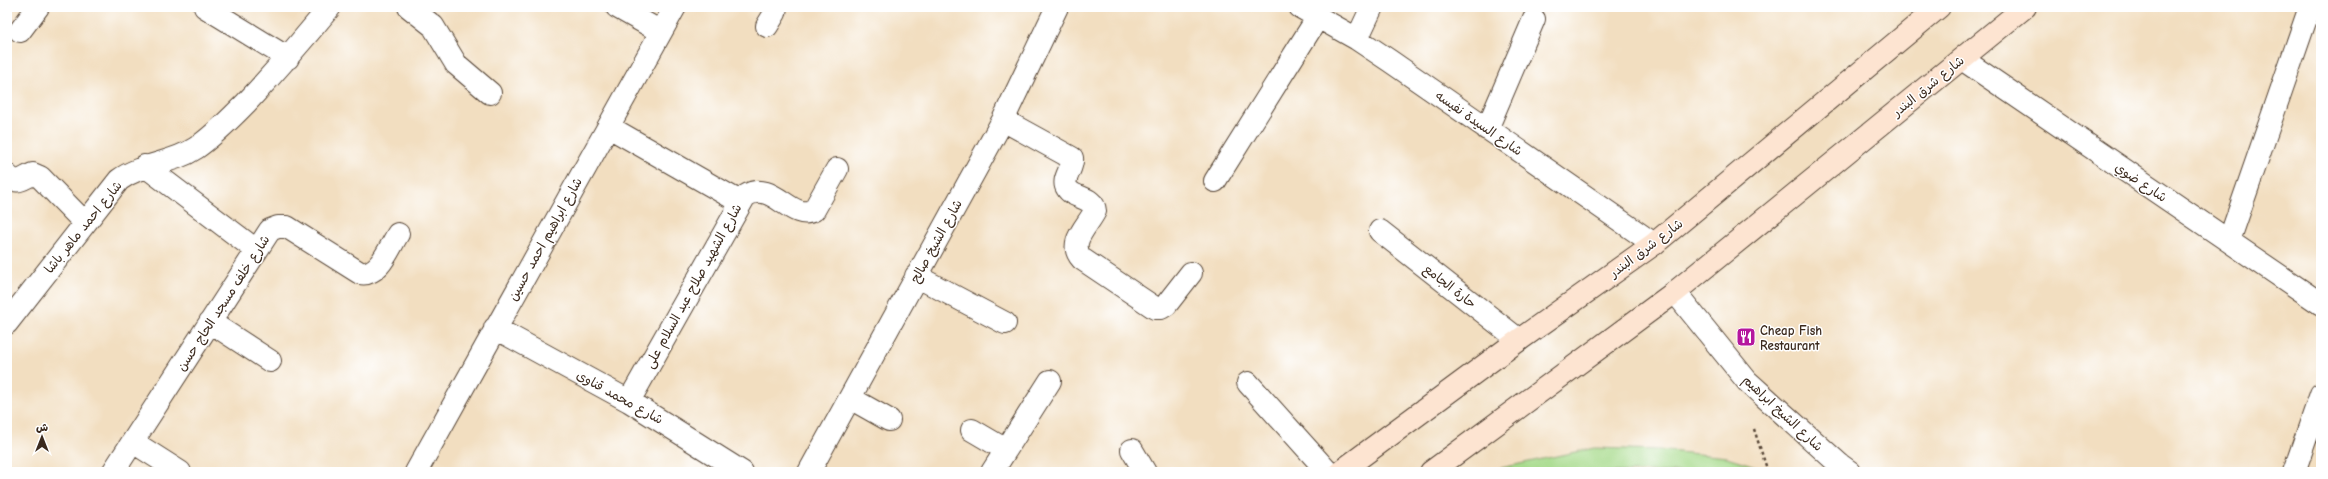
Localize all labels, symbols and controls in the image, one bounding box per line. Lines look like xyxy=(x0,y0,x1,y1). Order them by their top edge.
street label: شارع شرق البندر xyxy=(1888,53,1968,122)
street label: شارع السيدة نفيسه xyxy=(1431,87,1525,160)
street label: شارع ضوي xyxy=(2111,159,2170,206)
street label: شارع ابراهيم احمد حسين xyxy=(505,175,588,305)
street label: شارع احمد ماهر باشا xyxy=(41,178,126,277)
street label: شارع الشيخ صالح xyxy=(907,197,967,286)
street label: شارع الشهيد صلاح عبد السلام على xyxy=(641,201,747,372)
street label: شارع شرق البندر xyxy=(1606,216,1687,283)
street label: شارع خلف مسجد الحاج حسن xyxy=(173,232,274,375)
street label: حارة الجامع xyxy=(1419,261,1479,314)
place label: Cheap Fish Restaurant xyxy=(1760,323,1822,353)
restaurant icon: Cheap Fish Restaurant xyxy=(1735,326,1757,348)
street label: شارع محمد قناوى xyxy=(573,367,666,429)
street label: شارع الشيخ ابراهيم xyxy=(1738,372,1826,456)
north arrow xyxy=(22,417,62,457)
text: ش xyxy=(36,421,48,434)

